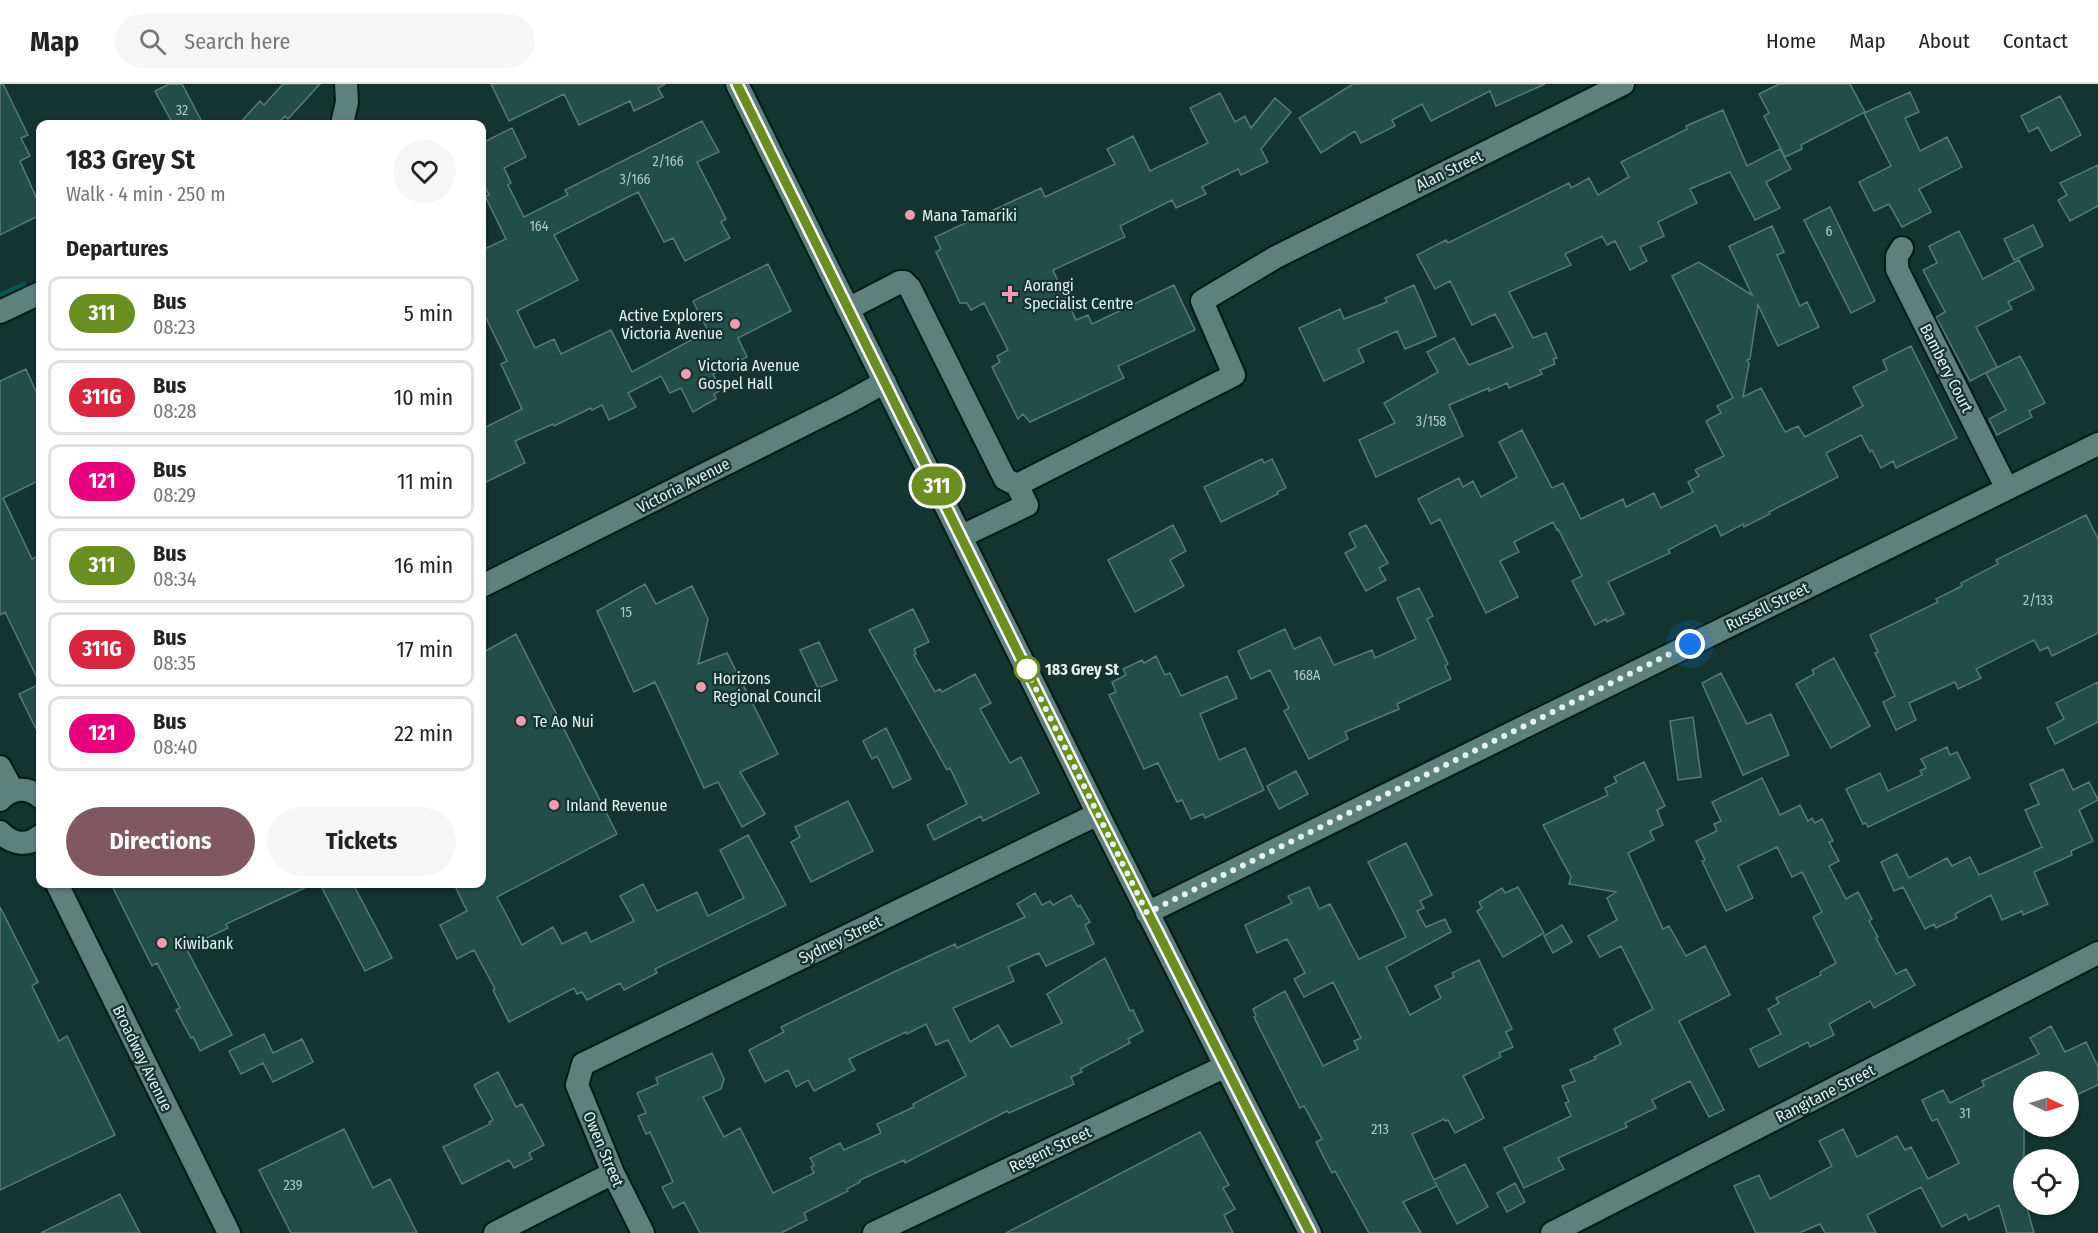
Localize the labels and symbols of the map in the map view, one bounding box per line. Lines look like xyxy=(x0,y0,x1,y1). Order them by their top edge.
house number: 32 xyxy=(176,102,188,119)
street label: Alan Street xyxy=(1413,146,1486,195)
house number: 2/166 xyxy=(652,153,684,170)
house number: 3/166 xyxy=(619,171,651,188)
place label: Mana Tamariki xyxy=(922,206,1017,225)
marker: Mana Tamariki xyxy=(903,208,917,222)
house number: 164 xyxy=(529,218,549,235)
house number: 6 xyxy=(1826,223,1833,240)
place label: Aorangi Specialist Centre xyxy=(1024,276,1134,313)
marker: Aorangi Specialist Centre xyxy=(1001,285,1019,303)
place label: Active Explorers Victoria Avenue xyxy=(619,306,723,343)
marker: Active Explorers Victoria Avenue xyxy=(728,317,742,331)
street label: Bambery Court xyxy=(1916,321,1977,417)
place label: Victoria Avenue Gospel Hall xyxy=(698,356,800,393)
marker: Victoria Avenue Gospel Hall xyxy=(679,367,693,381)
house number: 3/158 xyxy=(1416,413,1446,430)
street label: Victoria Avenue xyxy=(634,454,733,517)
line badge: 311 xyxy=(902,466,972,506)
street label: Russell Street xyxy=(1723,578,1813,635)
house number: 2/133 xyxy=(2023,592,2053,609)
house number: 15 xyxy=(620,604,632,621)
your location xyxy=(1675,629,1705,659)
marker: 183 Grey St xyxy=(1014,656,1040,682)
place label: 183 Grey St xyxy=(1045,660,1119,679)
house number: 168A xyxy=(1294,667,1321,684)
place label: Horizons Regional Council xyxy=(713,669,822,706)
marker: Horizons Regional Council xyxy=(694,680,708,694)
place label: Te Ao Nui xyxy=(533,712,594,731)
marker: Te Ao Nui xyxy=(514,714,528,728)
place label: Inland Revenue xyxy=(566,796,667,815)
marker: Inland Revenue xyxy=(547,798,561,812)
street label: Sydney Street xyxy=(796,911,885,968)
place label: Kiwibank xyxy=(174,934,234,953)
marker: Kiwibank xyxy=(155,936,169,950)
street label: Broadway Avenue xyxy=(109,1002,176,1114)
street label: Rangitane Street xyxy=(1772,1060,1879,1127)
north arrow xyxy=(2013,1071,2079,1137)
house number: 31 xyxy=(1959,1105,1971,1122)
street label: Owen Street xyxy=(579,1109,628,1190)
house number: 213 xyxy=(1371,1121,1389,1138)
street label: Regent Street xyxy=(1006,1122,1095,1177)
house number: 239 xyxy=(283,1177,303,1194)

